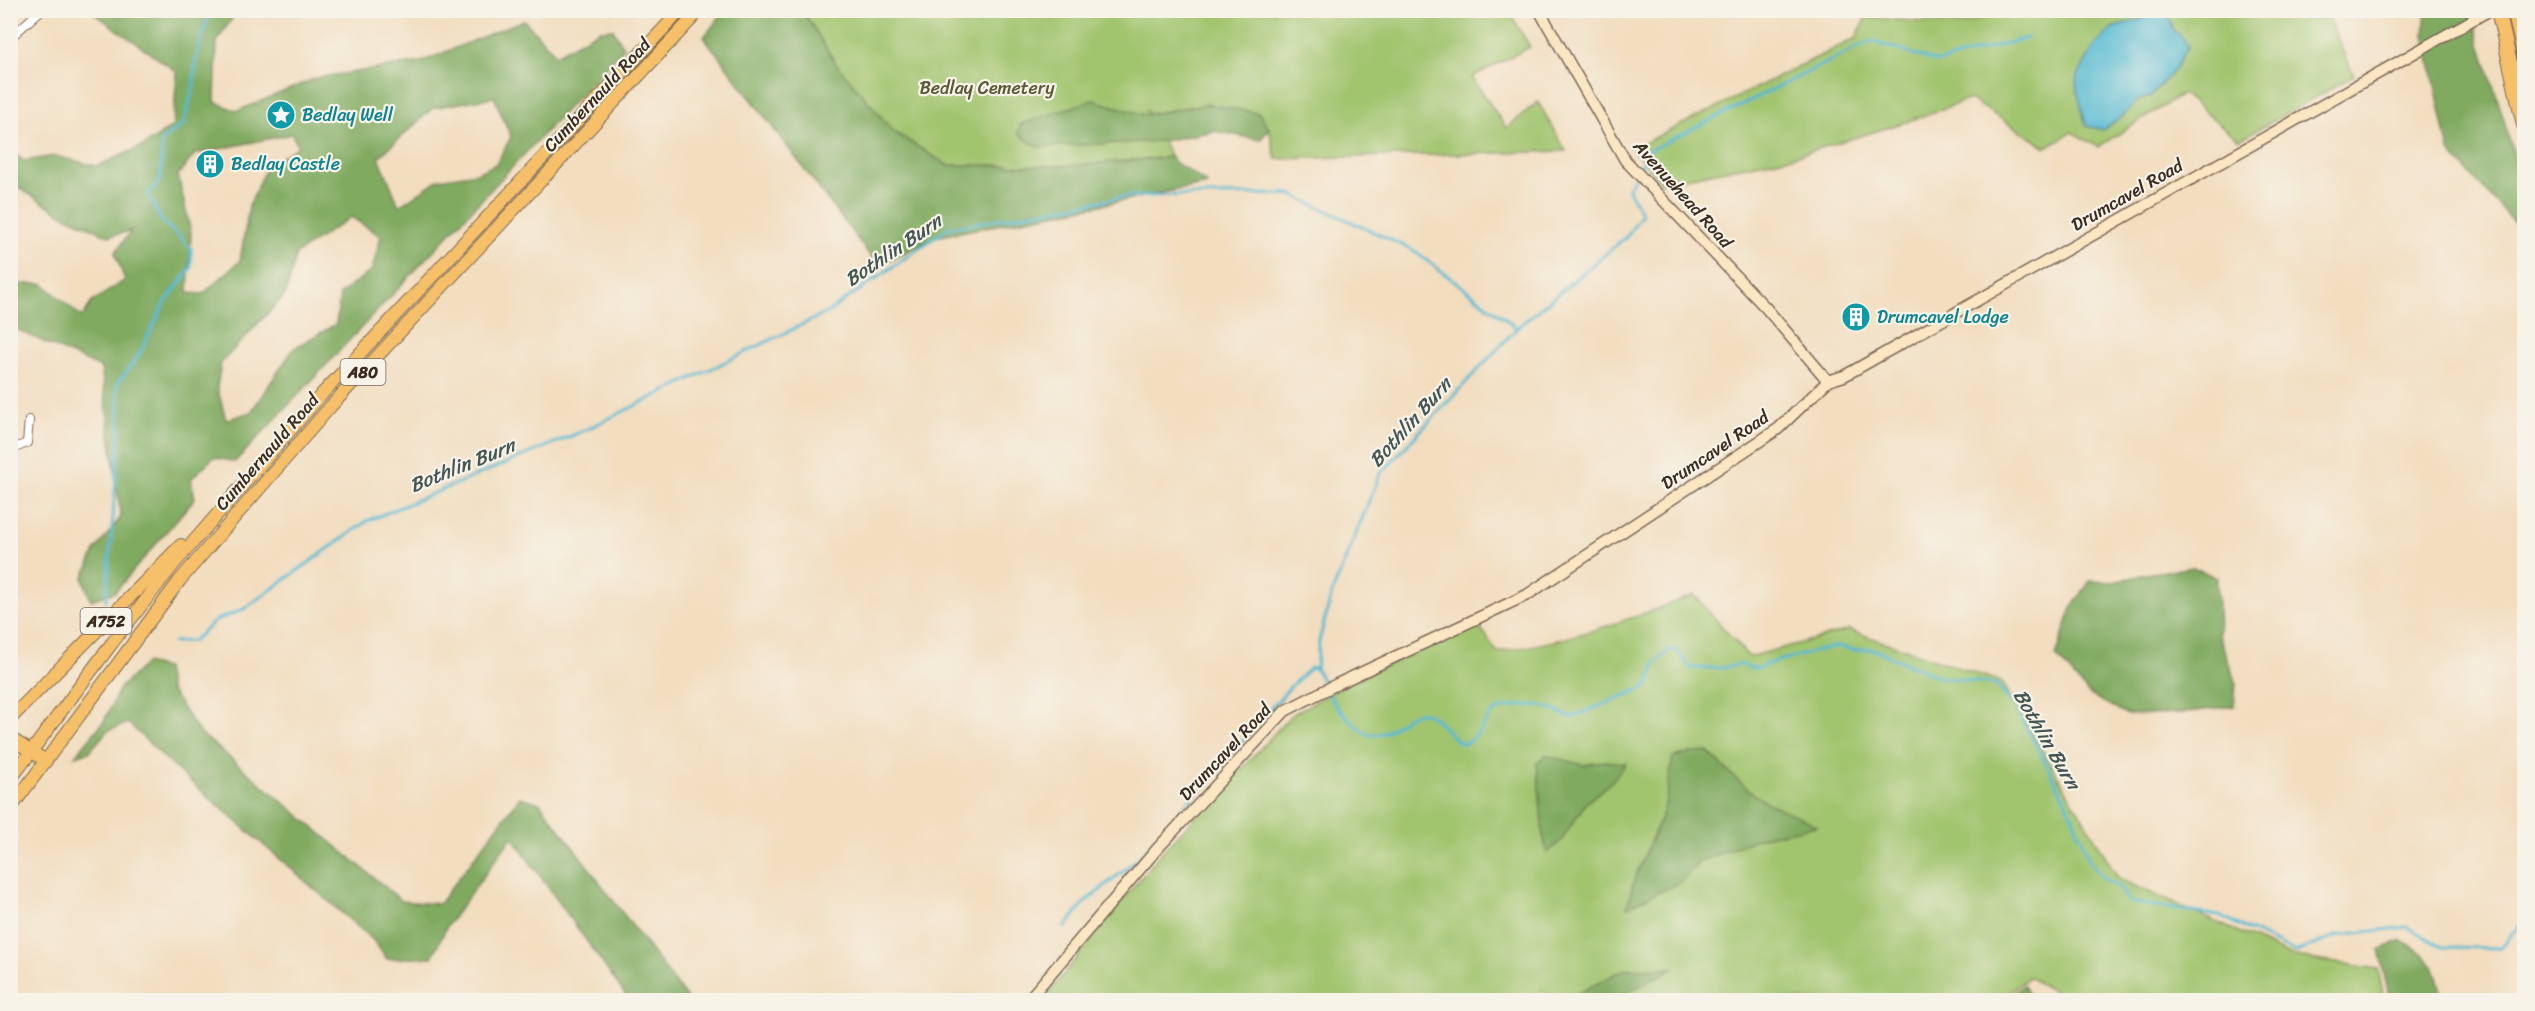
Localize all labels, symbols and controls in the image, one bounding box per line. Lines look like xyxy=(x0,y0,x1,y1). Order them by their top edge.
street label: Cumbernauld Road xyxy=(535,29,660,160)
park label: Bedlay Cemetery xyxy=(920,72,1055,104)
place icon: Bedlay Well xyxy=(265,99,297,131)
place label: Bedlay Well xyxy=(302,99,394,131)
street label: Avenuehead Road xyxy=(1624,131,1742,257)
building icon: Bedlay Castle xyxy=(194,148,226,180)
place label: Bedlay Castle xyxy=(231,148,340,180)
street label: Drumcavel Road xyxy=(2065,149,2190,240)
water label: Bothlin Burn xyxy=(837,204,951,296)
building icon: Drumcavel Lodge xyxy=(1840,301,1872,333)
place label: Drumcavel Lodge xyxy=(1877,301,2009,333)
road number: A80 xyxy=(340,359,386,385)
water label: Bothlin Burn xyxy=(1360,368,1462,476)
street label: Cumbernauld Road xyxy=(207,385,328,518)
street label: Drumcavel Road xyxy=(1654,401,1777,498)
water label: Bothlin Burn xyxy=(404,428,522,503)
road number: A752 xyxy=(80,608,132,634)
water label: Bothlin Burn xyxy=(2004,682,2091,798)
street label: Drumcavel Road xyxy=(1171,694,1280,809)

